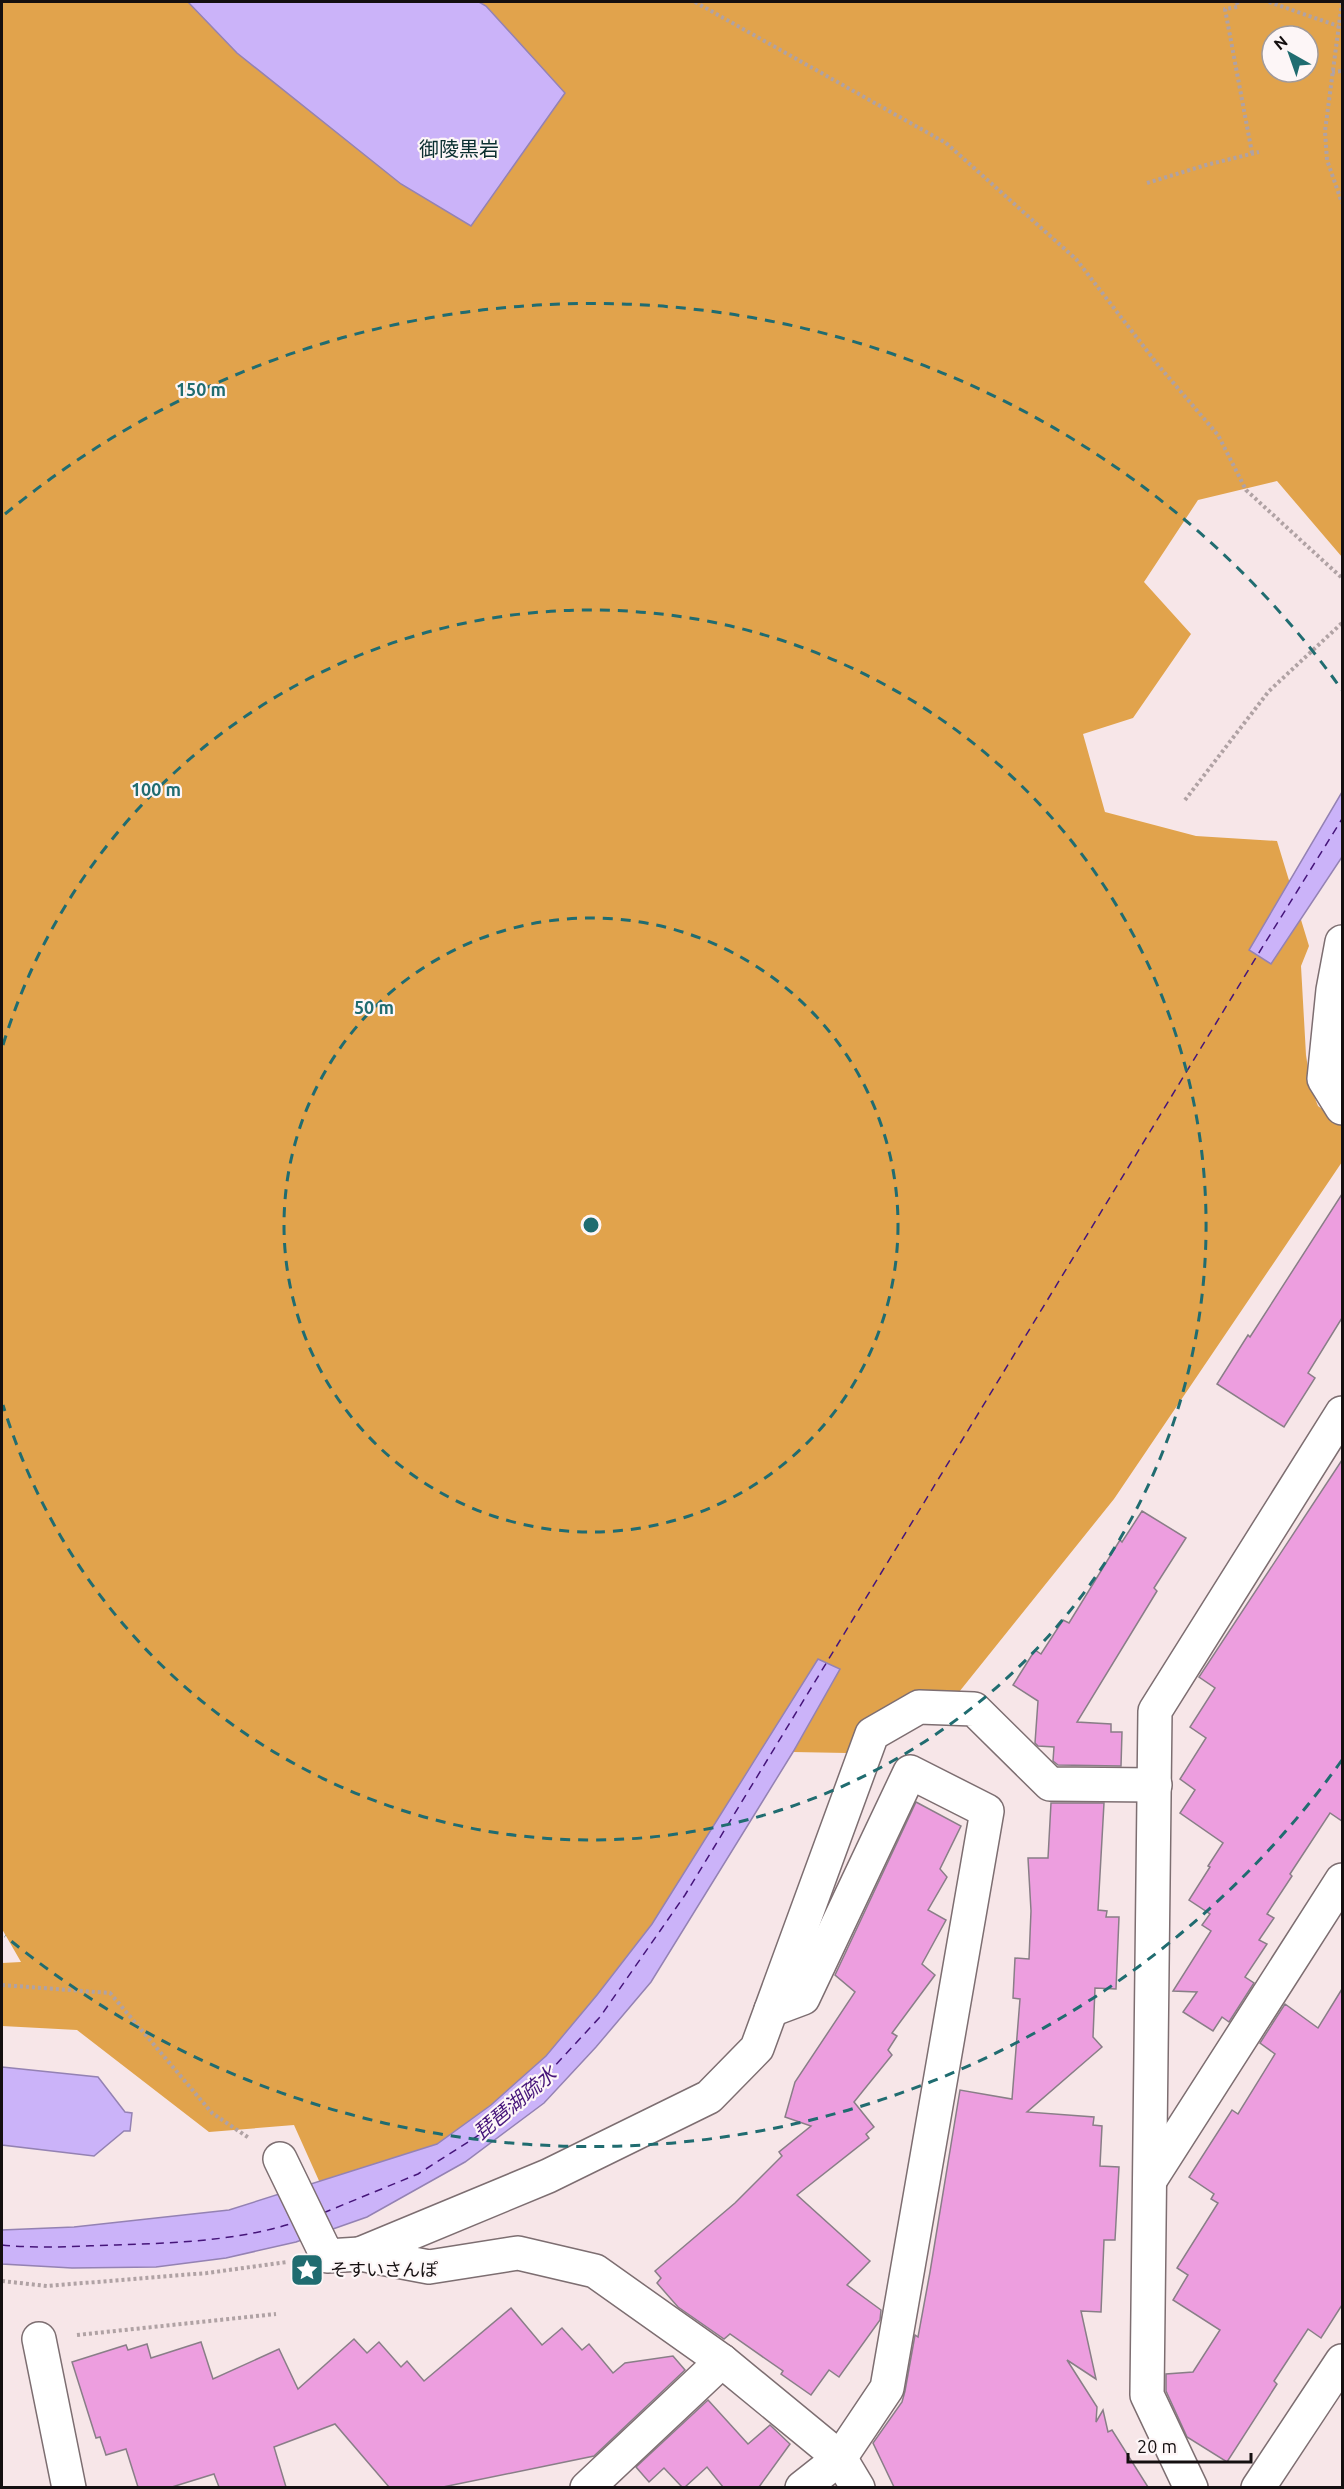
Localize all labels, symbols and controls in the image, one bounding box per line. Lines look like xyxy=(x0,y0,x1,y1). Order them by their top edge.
north arrow xyxy=(1260,24,1320,84)
text: N xyxy=(1270,32,1291,53)
district label: 御陵黒岩 xyxy=(419,137,499,160)
text: 150 m xyxy=(176,379,226,399)
text: 100 m xyxy=(131,779,181,799)
text: 50 m xyxy=(354,997,394,1017)
centre of rings xyxy=(581,1215,601,1235)
water label: 琵琶湖疏水 xyxy=(469,2060,562,2144)
place icon: そすいさんぽ xyxy=(289,2252,325,2288)
place label: そすいさんぽ xyxy=(330,2259,438,2279)
scale bar xyxy=(1128,2426,1251,2464)
text: 20 m xyxy=(1137,2436,1177,2456)

